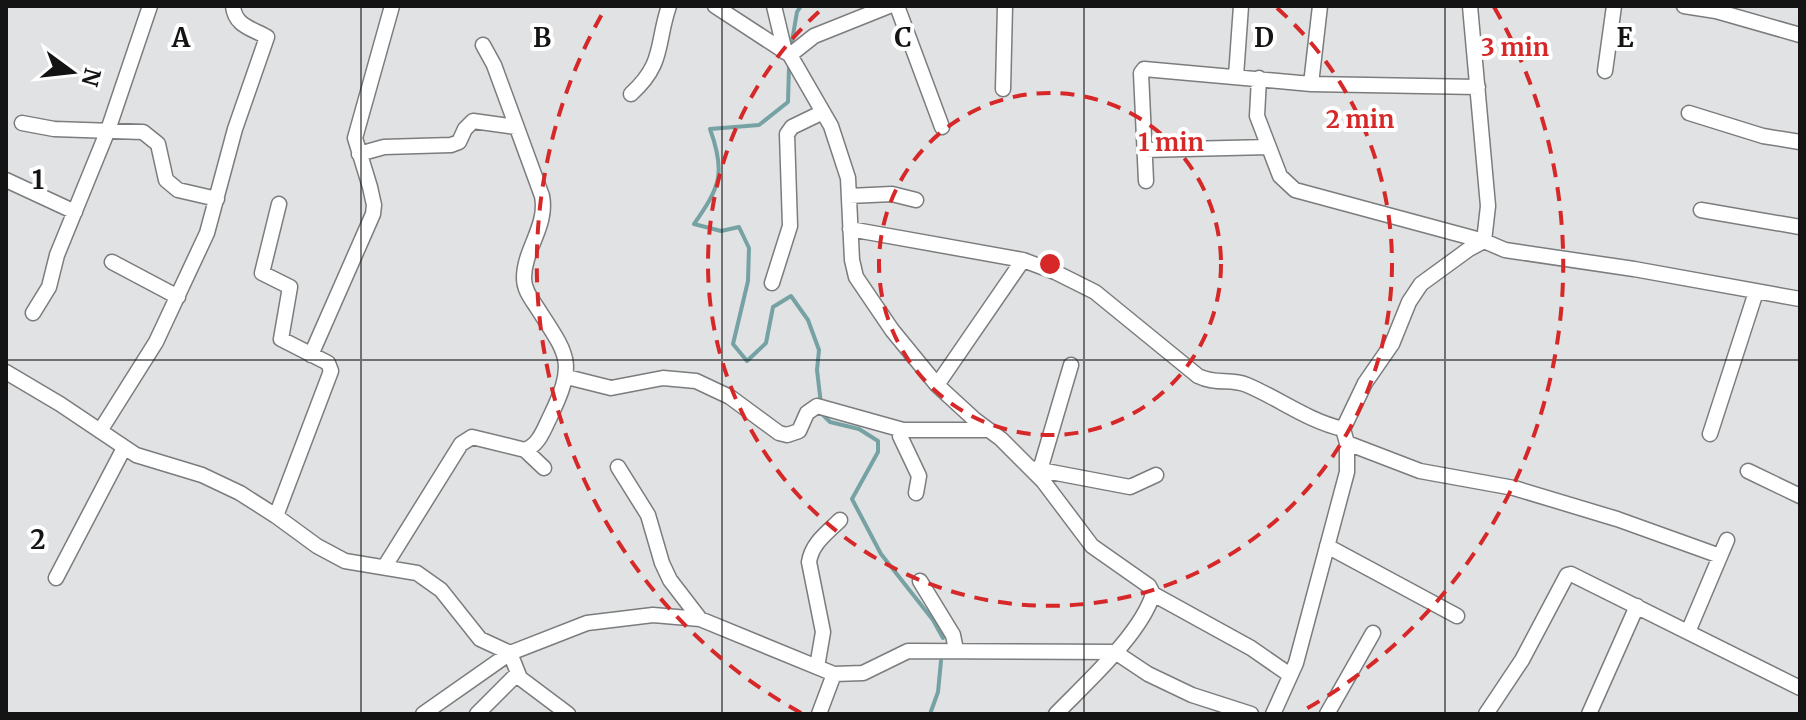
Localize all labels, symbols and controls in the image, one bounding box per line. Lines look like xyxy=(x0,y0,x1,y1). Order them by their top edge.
text: A xyxy=(171,21,191,54)
text: B xyxy=(533,21,551,54)
text: C xyxy=(894,21,912,54)
text: D xyxy=(1254,21,1274,54)
text: E xyxy=(1617,21,1634,54)
north arrow xyxy=(32,32,112,112)
text: 3 min xyxy=(1481,32,1549,63)
text: N xyxy=(75,65,107,90)
text: 2 min xyxy=(1326,104,1394,135)
text: 1 min xyxy=(1138,127,1204,158)
text: 1 xyxy=(32,163,44,196)
centre of rings xyxy=(1036,250,1064,278)
text: 2 xyxy=(30,523,46,556)

